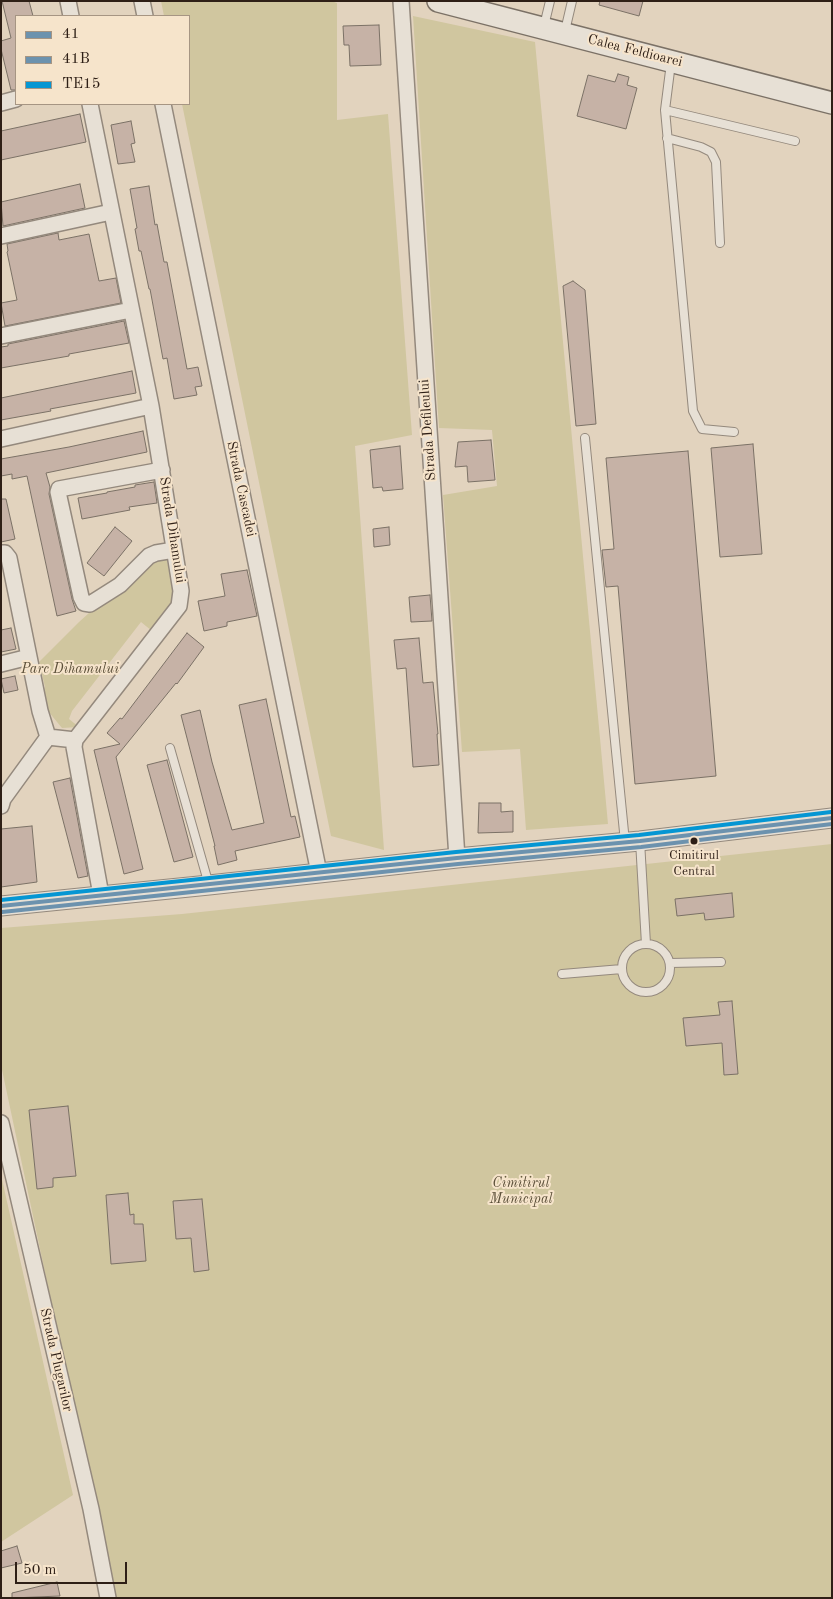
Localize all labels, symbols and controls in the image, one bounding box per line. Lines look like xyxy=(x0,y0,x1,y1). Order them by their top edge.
legend xyxy=(15,15,190,105)
text: 41 xyxy=(62,27,79,42)
street label: Calea Feldioarei xyxy=(586,31,684,71)
text: 41B xyxy=(62,52,90,67)
text: TE15 xyxy=(62,77,100,92)
street label: Strada Defileului xyxy=(416,379,440,481)
street label: Strada Cascadei xyxy=(223,440,259,538)
street label: Strada Dihamului xyxy=(155,476,189,584)
park label: Parc Dihamului xyxy=(21,661,119,677)
marker: Cimitirul Central xyxy=(689,836,699,846)
place label: Cimitirul Central xyxy=(669,848,719,879)
park label: Cimitirul Municipal xyxy=(490,1175,552,1208)
street label: Strada Plugarilor xyxy=(36,1307,76,1413)
scale bar xyxy=(18,1552,130,1584)
text: 50 m xyxy=(23,1563,57,1578)

